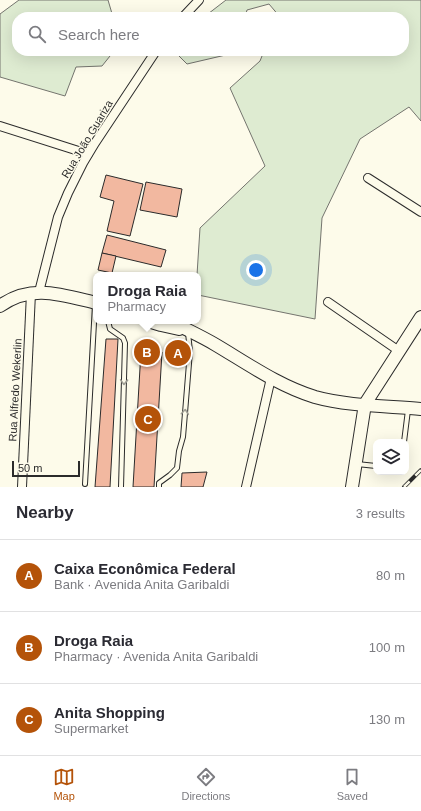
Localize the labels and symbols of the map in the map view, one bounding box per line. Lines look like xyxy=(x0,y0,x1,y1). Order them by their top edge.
street label: Rua João Guariza xyxy=(59,97,115,180)
your location xyxy=(246,260,266,280)
pin: B xyxy=(134,337,160,367)
street label: Rua Alfredo Wekerlin xyxy=(6,338,24,442)
pin: A xyxy=(165,338,191,368)
one-way arrow xyxy=(120,379,128,385)
pin: C xyxy=(135,404,161,434)
one-way arrow xyxy=(180,409,189,415)
scale bar xyxy=(12,459,80,478)

